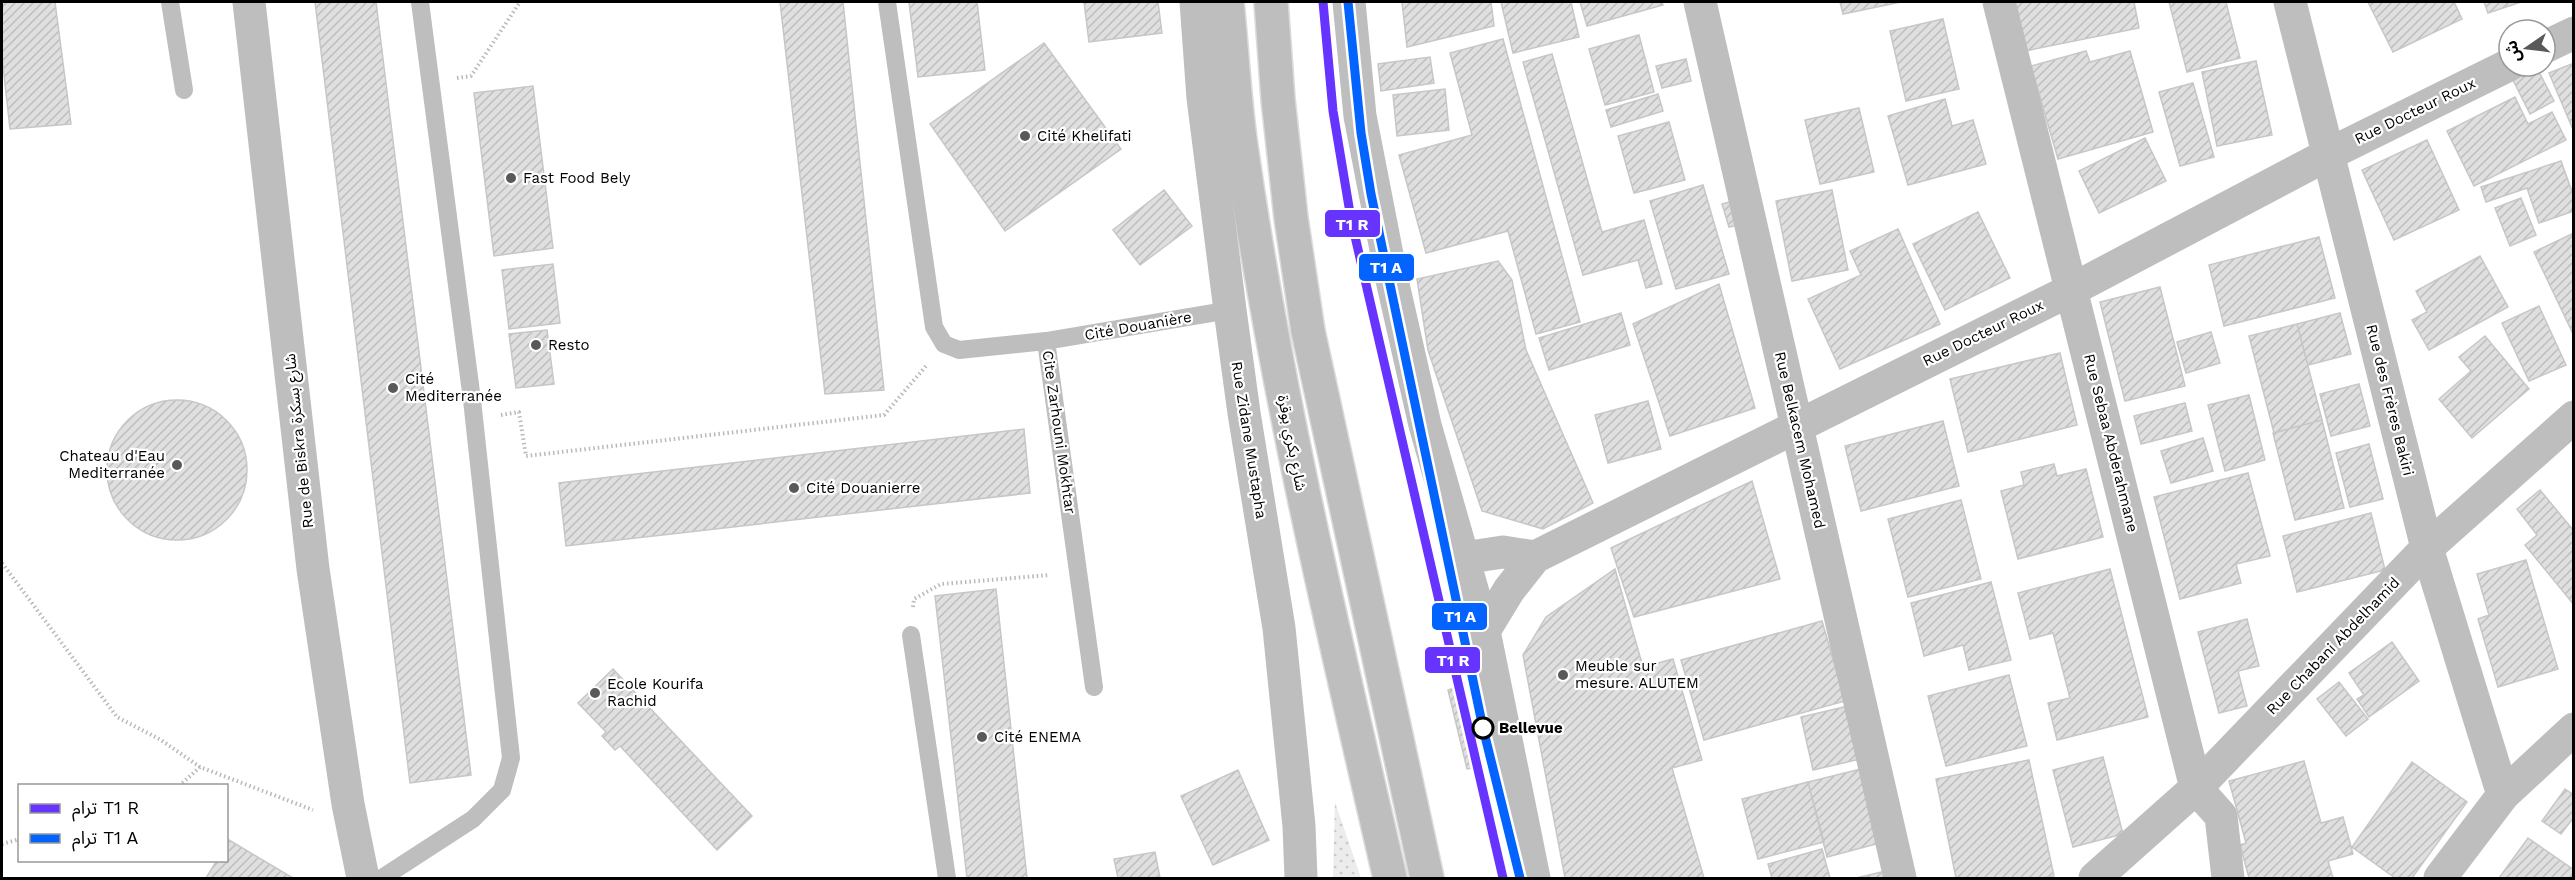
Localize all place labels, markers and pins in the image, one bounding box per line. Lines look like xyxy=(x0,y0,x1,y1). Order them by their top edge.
place label: Cité Khelifati xyxy=(1037,127,1132,145)
marker: Cité Khelifati xyxy=(1018,129,1032,143)
place label: Fast Food Bely xyxy=(523,169,631,187)
marker: Fast Food Bely xyxy=(504,171,518,185)
place label: Resto xyxy=(548,336,590,354)
marker: Resto xyxy=(529,338,543,352)
place label: Cité Mediterranée xyxy=(405,370,502,405)
marker: Cité Mediterranée xyxy=(386,381,400,395)
place label: Chateau d'Eau Mediterranée xyxy=(59,447,165,482)
marker: Chateau d'Eau Mediterranée xyxy=(170,458,184,472)
place label: Cité Douanierre xyxy=(806,479,920,497)
marker: Cité Douanierre xyxy=(787,481,801,495)
place label: Meuble sur mesure. ALUTEM xyxy=(1575,657,1699,692)
marker: Meuble sur mesure. ALUTEM xyxy=(1556,668,1570,682)
place label: Ecole Kourifa Rachid xyxy=(607,675,704,710)
marker: Ecole Kourifa Rachid xyxy=(588,686,602,700)
marker: Bellevue xyxy=(1472,717,1494,739)
place label: Bellevue xyxy=(1499,719,1563,737)
place label: Cité ENEMA xyxy=(994,728,1081,746)
marker: Cité ENEMA xyxy=(975,730,989,744)

